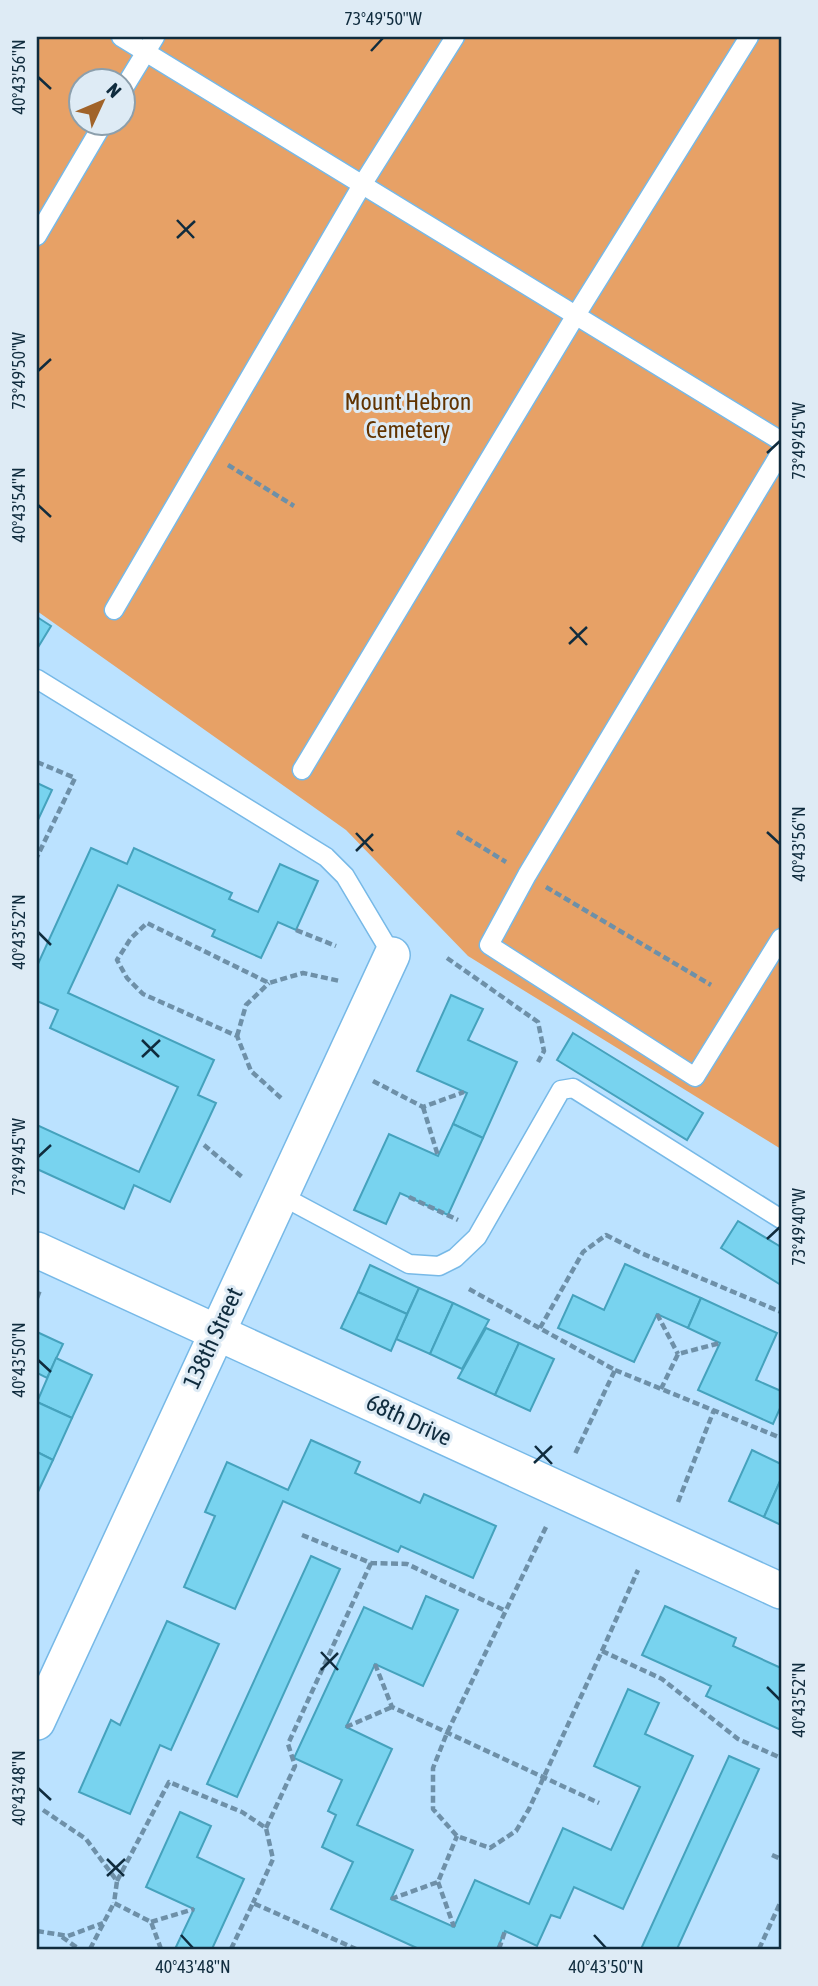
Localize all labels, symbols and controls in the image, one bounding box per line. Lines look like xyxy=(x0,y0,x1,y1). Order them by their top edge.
text: 73°49'50"W xyxy=(344,8,422,29)
text: 40°43'56"N xyxy=(8,39,29,115)
north arrow xyxy=(66,66,136,136)
text: N xyxy=(102,79,126,102)
text: 73°49'50"W xyxy=(8,332,29,410)
park label: Mount Hebron Cemetery xyxy=(344,388,472,443)
text: 73°49'45"W xyxy=(788,402,809,480)
text: 40°43'54"N xyxy=(8,467,29,543)
text: 40°43'56"N xyxy=(788,806,809,882)
text: 40°43'52"N xyxy=(8,894,29,970)
text: 73°49'45"W xyxy=(8,1118,29,1196)
text: 73°49'40"W xyxy=(788,1188,809,1266)
street label: 138th Street xyxy=(177,1283,248,1393)
text: 40°43'50"N xyxy=(8,1322,29,1398)
street label: 68th Drive xyxy=(362,1388,456,1451)
text: 40°43'52"N xyxy=(788,1662,809,1738)
text: 40°43'48"N xyxy=(8,1750,29,1826)
text: 40°43'48"N xyxy=(155,1956,231,1977)
text: 40°43'50"N xyxy=(568,1956,644,1977)

